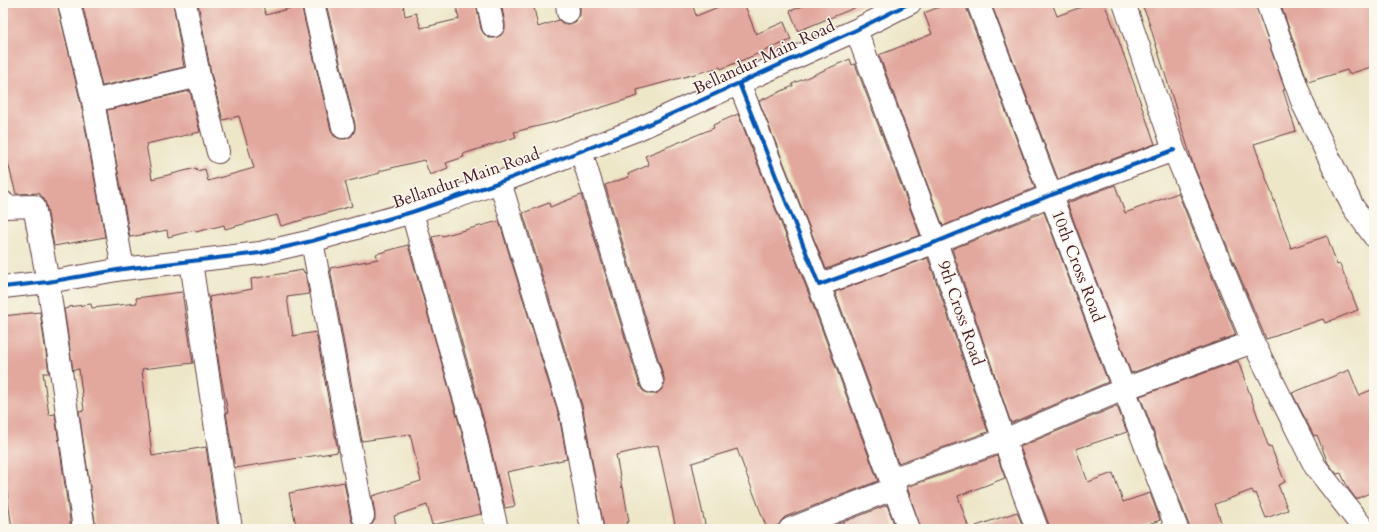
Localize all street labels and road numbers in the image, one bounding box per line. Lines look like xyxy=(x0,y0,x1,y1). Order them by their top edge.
street label: Bellandur Main Road xyxy=(689,14,839,100)
street label: Bellandur Main Road xyxy=(390,142,542,214)
street label: 10th Cross Road xyxy=(1046,207,1110,325)
street label: 9th Cross Road xyxy=(932,257,990,369)

